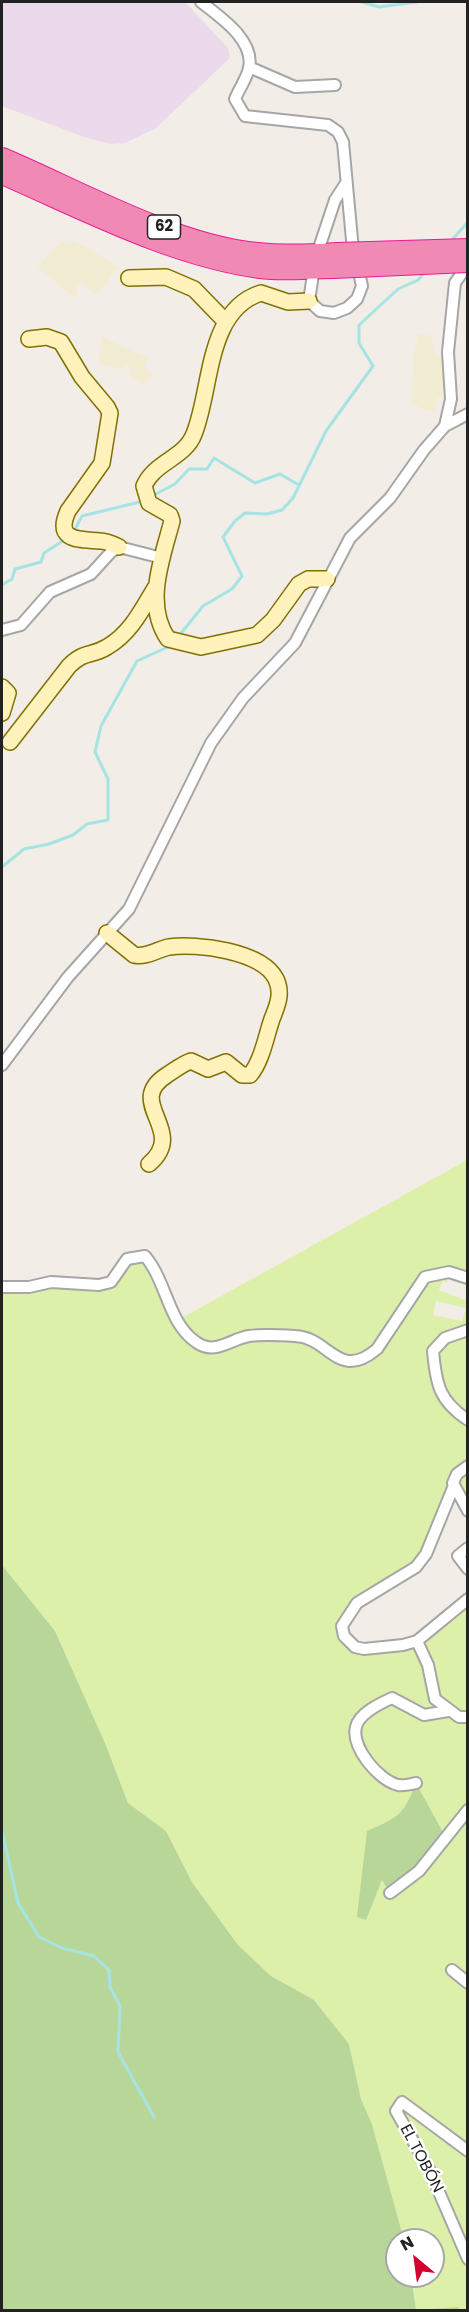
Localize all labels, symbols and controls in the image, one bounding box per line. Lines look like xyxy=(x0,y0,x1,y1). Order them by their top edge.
road number: 62 xyxy=(148,215,180,239)
street label: EL TOBÓN xyxy=(395,2122,447,2196)
north arrow xyxy=(385,2228,445,2288)
text: N xyxy=(396,2231,418,2257)

